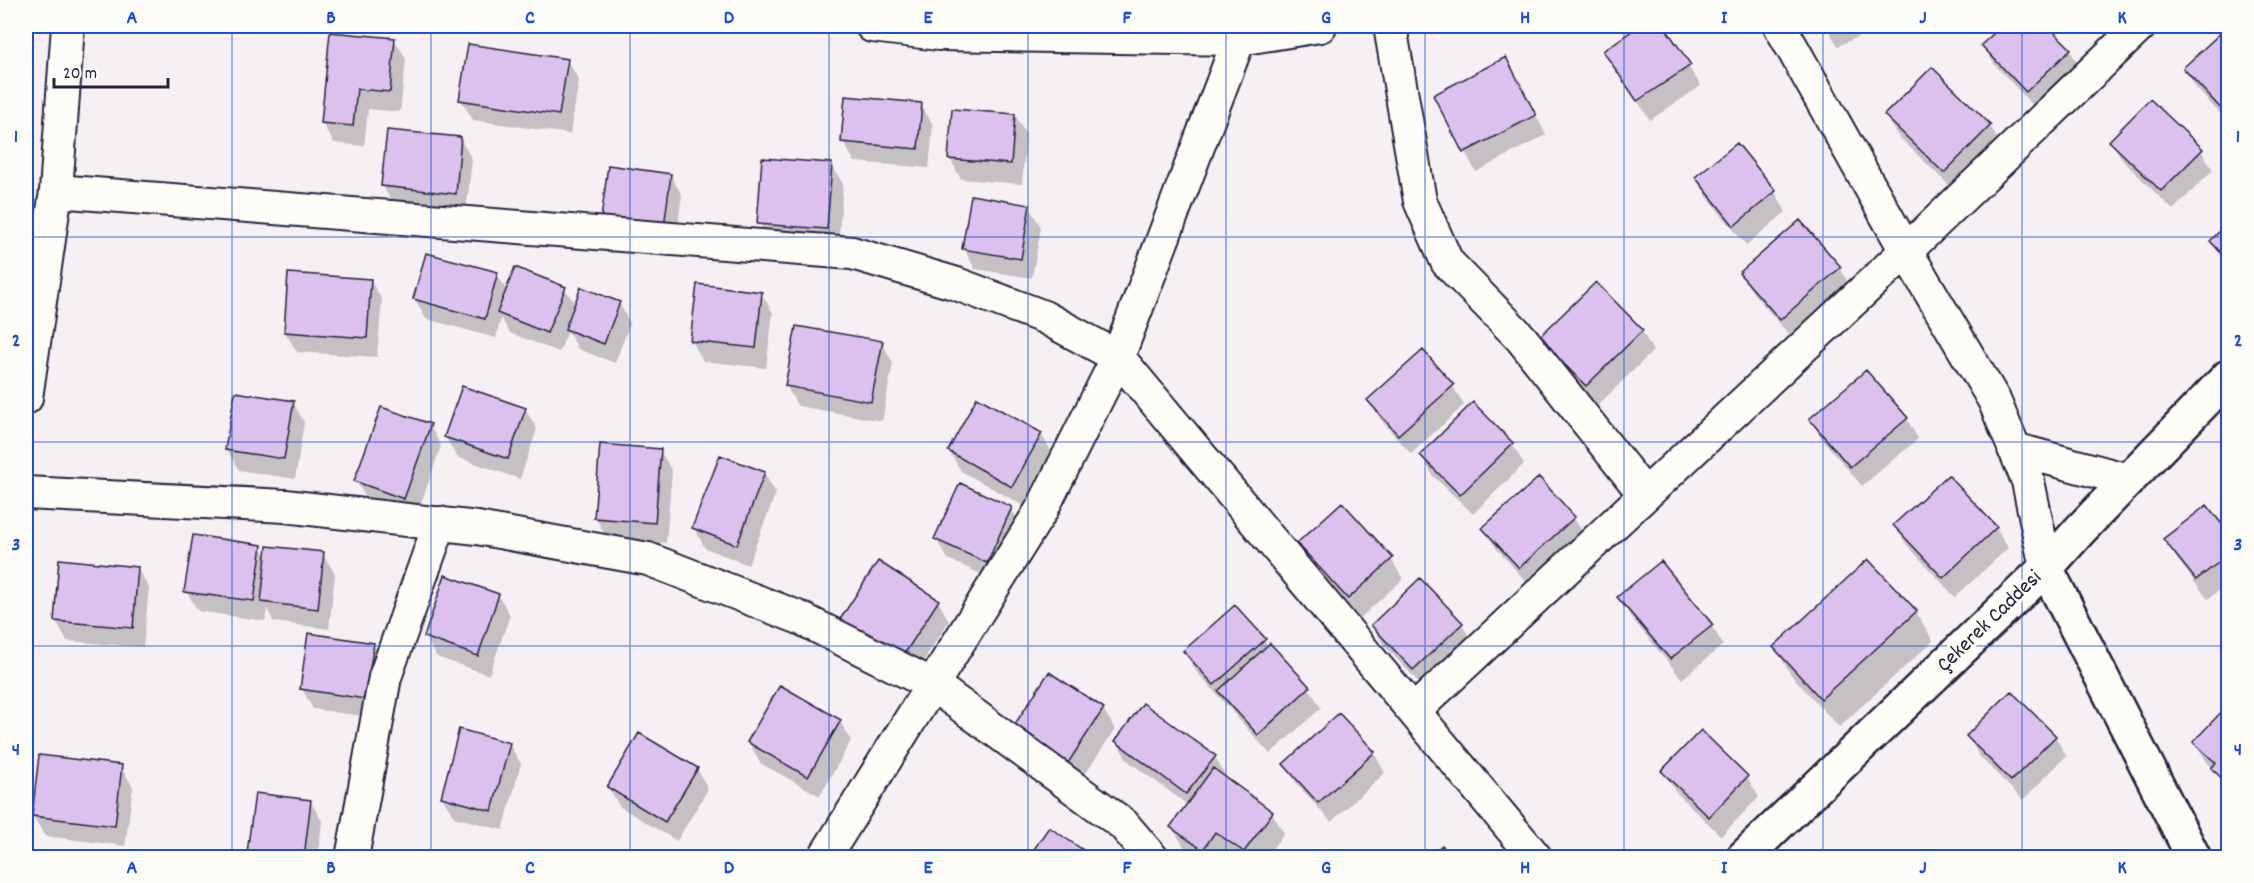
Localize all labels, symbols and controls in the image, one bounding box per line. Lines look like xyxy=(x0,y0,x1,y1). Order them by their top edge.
text: A xyxy=(127,5,138,33)
text: B xyxy=(326,5,336,33)
text: C xyxy=(525,5,535,33)
text: D xyxy=(724,5,735,33)
text: E xyxy=(923,5,933,33)
text: F xyxy=(1123,5,1133,33)
text: G xyxy=(1321,5,1331,33)
text: H xyxy=(1520,5,1530,33)
text: I xyxy=(1721,5,1728,33)
text: J xyxy=(1919,5,1927,33)
text: K xyxy=(2117,5,2127,33)
scale bar xyxy=(54,51,168,89)
text: 20 m xyxy=(63,62,97,87)
text: 1 xyxy=(14,124,18,152)
text: 1 xyxy=(2236,124,2240,152)
text: 2 xyxy=(12,328,20,356)
text: 2 xyxy=(2234,328,2242,356)
text: 3 xyxy=(12,532,20,560)
text: 3 xyxy=(2234,532,2242,560)
street label: Çekerek Caddesi xyxy=(1931,564,2049,680)
text: 4 xyxy=(12,737,20,765)
text: 4 xyxy=(2234,737,2242,765)
text: A xyxy=(127,855,138,883)
text: B xyxy=(326,855,336,883)
text: C xyxy=(525,855,535,883)
text: D xyxy=(724,855,735,883)
text: E xyxy=(923,855,933,883)
text: F xyxy=(1123,855,1133,883)
text: G xyxy=(1321,855,1331,883)
text: H xyxy=(1520,855,1530,883)
text: I xyxy=(1721,855,1728,883)
text: J xyxy=(1919,855,1927,883)
text: K xyxy=(2117,855,2127,883)

